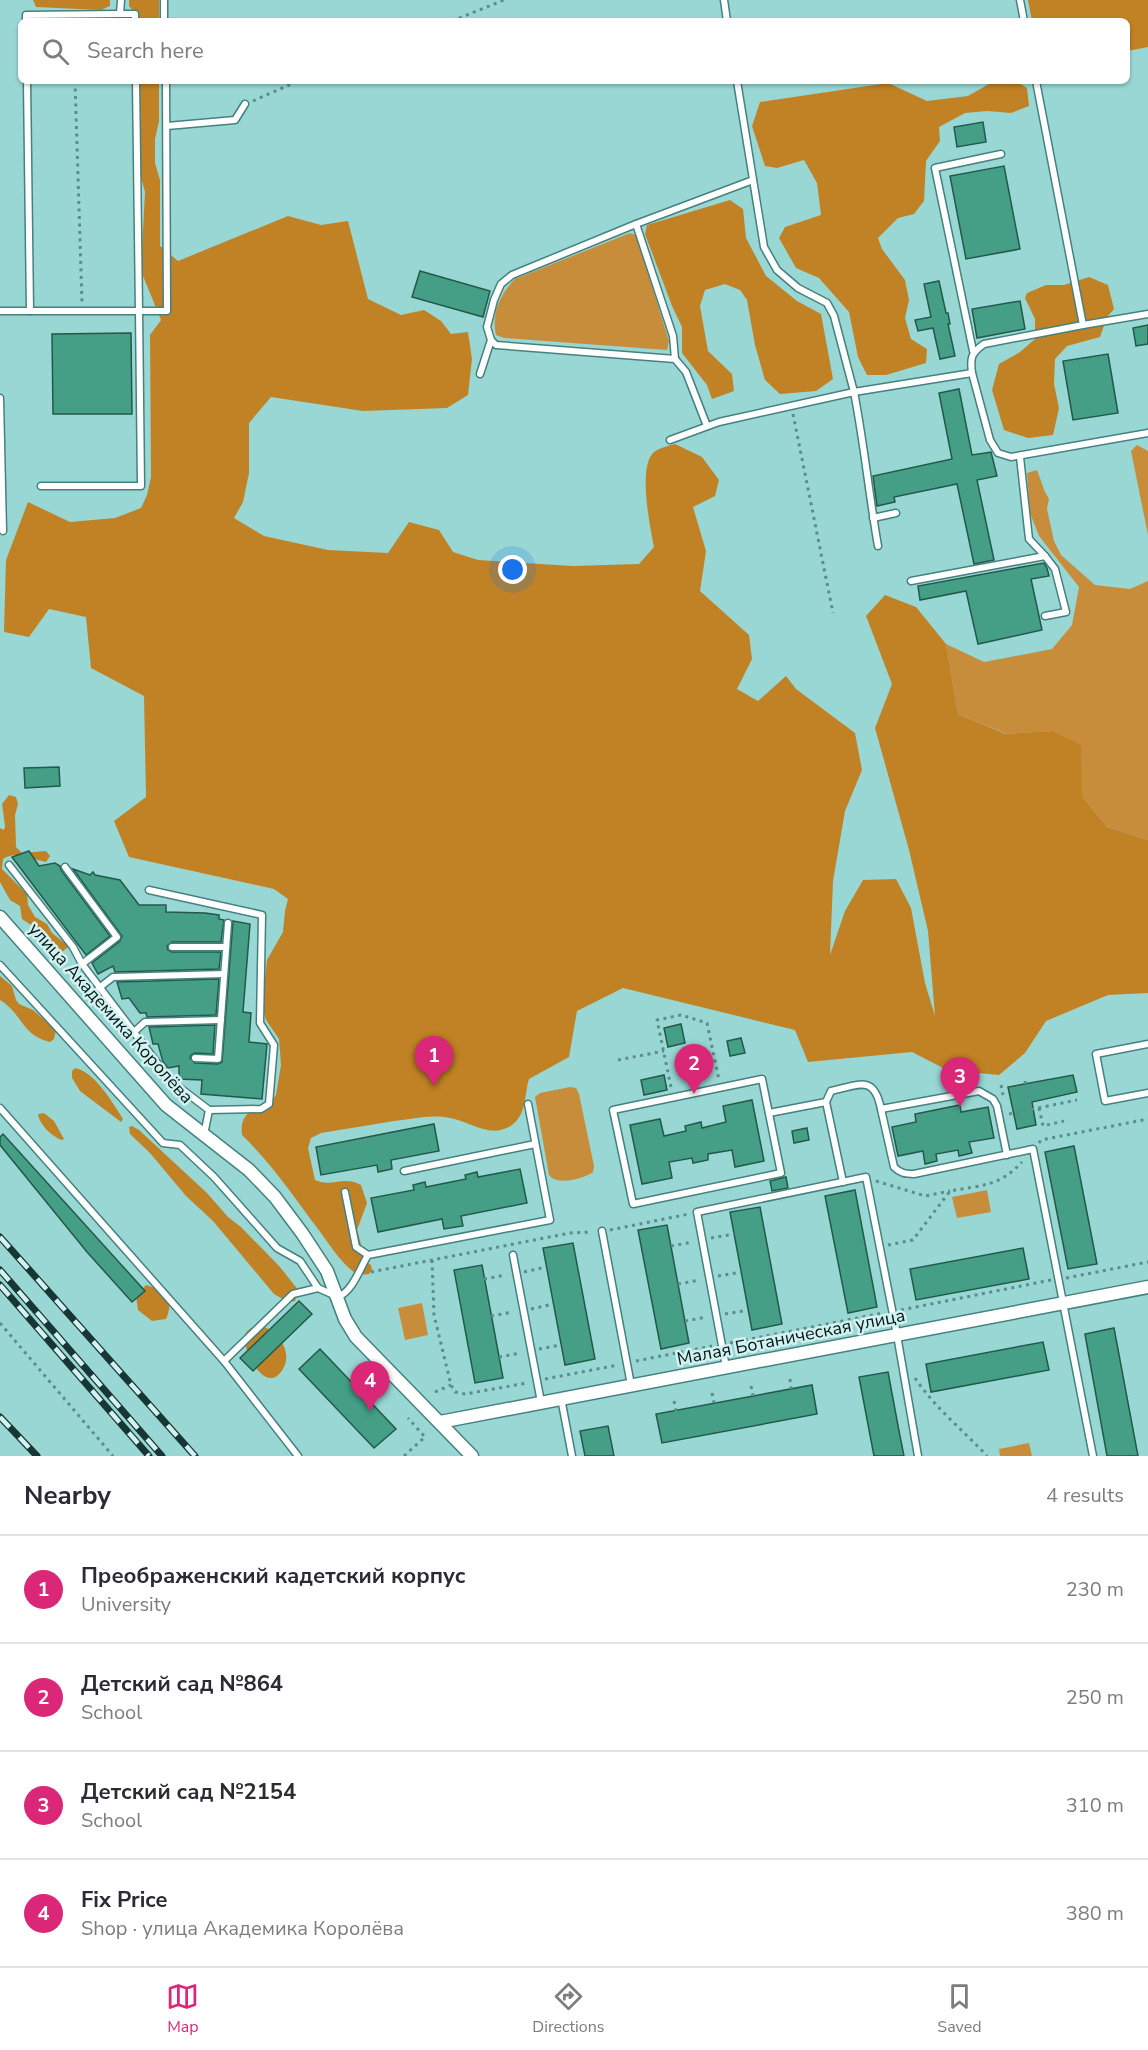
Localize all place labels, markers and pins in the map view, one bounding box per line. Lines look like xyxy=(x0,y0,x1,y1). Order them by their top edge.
pin: 1 xyxy=(414,1036,454,1086)
pin: 2 xyxy=(674,1044,714,1094)
pin: 3 xyxy=(940,1058,980,1107)
pin: 4 xyxy=(350,1362,389,1411)

